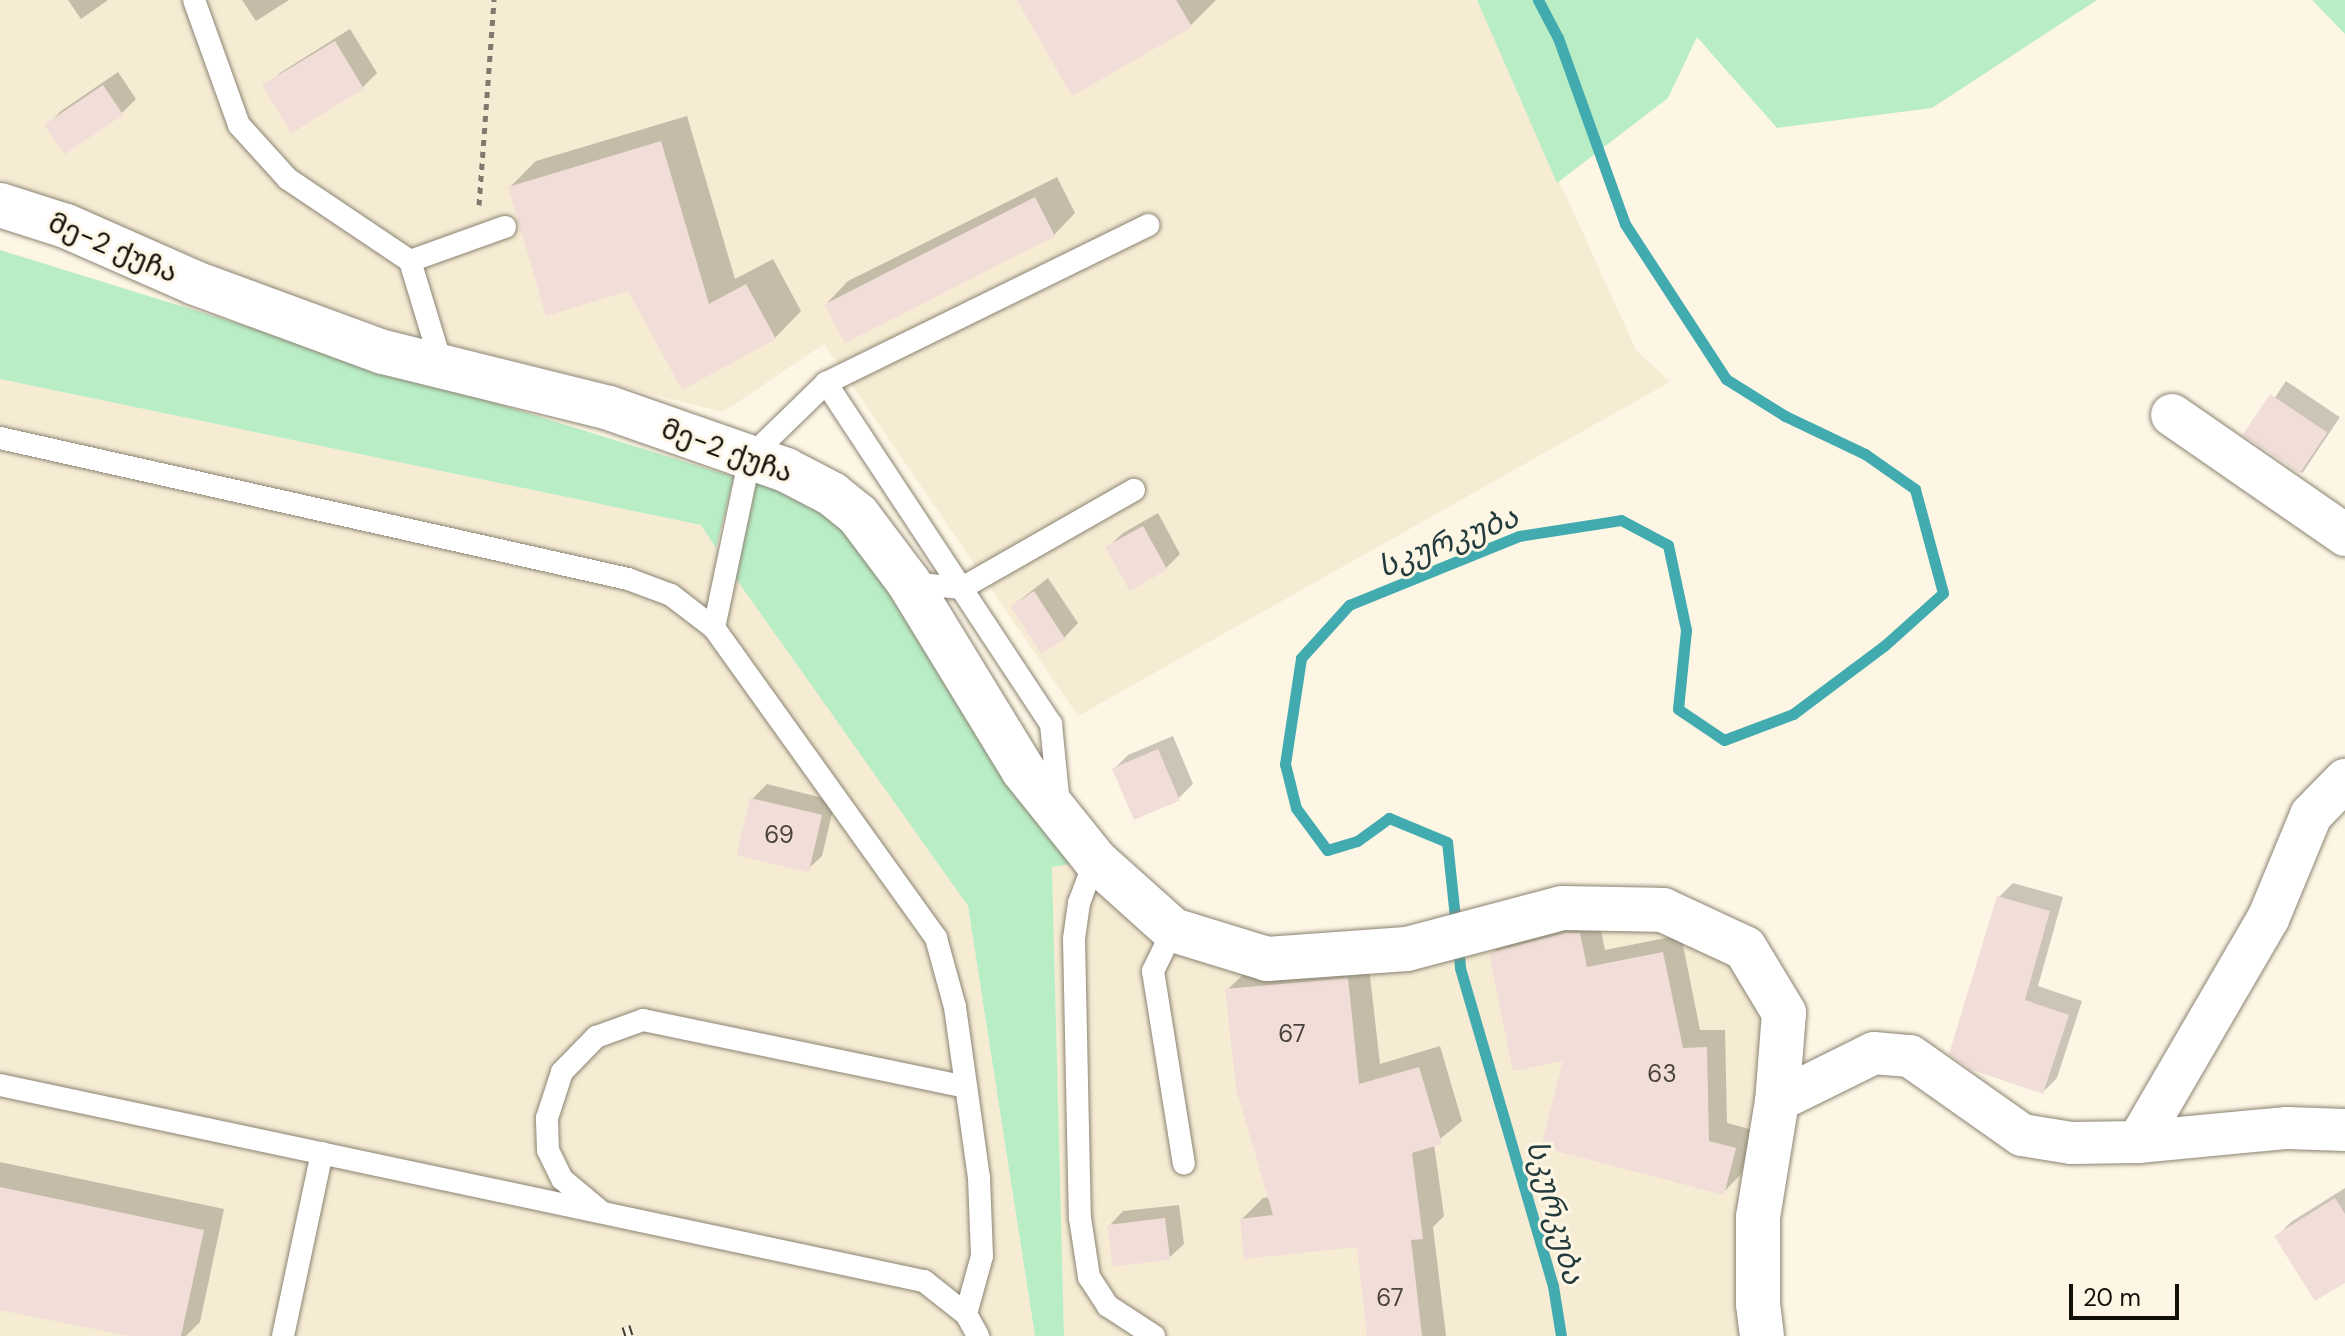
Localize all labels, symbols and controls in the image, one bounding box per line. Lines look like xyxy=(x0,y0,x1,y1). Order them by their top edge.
street label: მე-2 ქუჩა xyxy=(43,206,183,290)
street label: მე-2 ქუჩა xyxy=(657,412,797,490)
water label: სკურკუბა xyxy=(1373,499,1523,585)
house number: 69 xyxy=(764,821,794,849)
house number: 67 xyxy=(1278,1020,1306,1048)
house number: 63 xyxy=(1647,1060,1677,1088)
water label: სკურკუბა xyxy=(1519,1136,1591,1288)
scale bar xyxy=(2073,1268,2183,1318)
text: 20 m xyxy=(2083,1282,2141,1313)
house number: 67 xyxy=(1376,1284,1404,1312)

